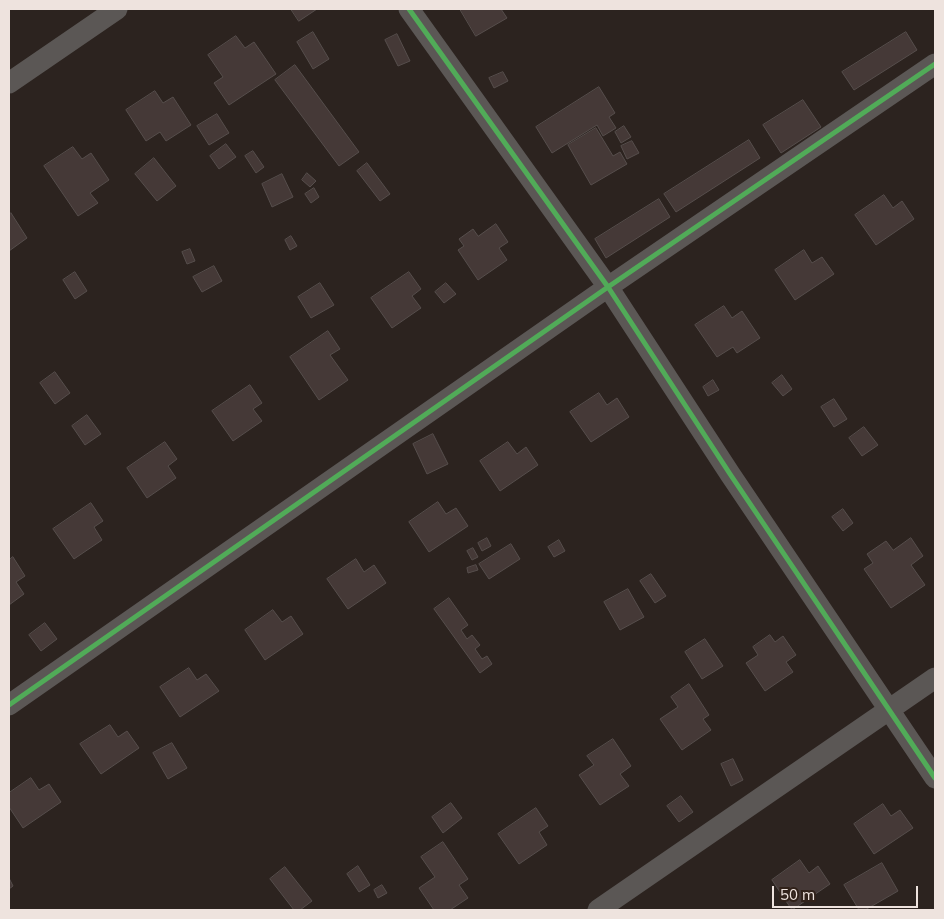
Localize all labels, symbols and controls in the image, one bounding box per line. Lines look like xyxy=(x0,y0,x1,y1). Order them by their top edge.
scale bar xyxy=(774,876,920,908)
text: 50 m xyxy=(780,885,815,904)

